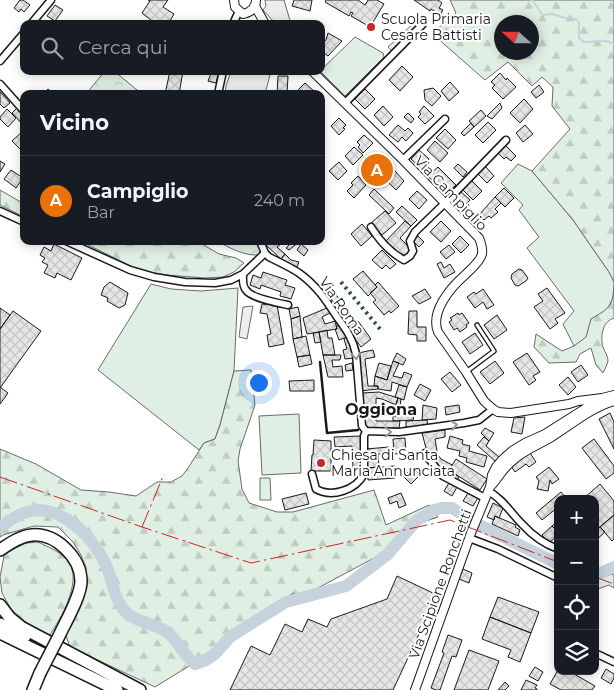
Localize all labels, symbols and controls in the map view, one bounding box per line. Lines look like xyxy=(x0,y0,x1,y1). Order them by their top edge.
place label: Scuola Primaria Cesare Battisti xyxy=(381,10,491,44)
north arrow xyxy=(494,15,539,60)
search box xyxy=(20,20,325,75)
marker: Scuola Primaria Cesare Battisti xyxy=(365,21,377,33)
icon: search xyxy=(38,34,66,62)
text: Cerca qui xyxy=(78,36,168,59)
text: Vicino xyxy=(40,110,109,135)
pin: A xyxy=(361,151,393,189)
street label: Via Campiglio xyxy=(411,152,491,234)
text: Campiglio xyxy=(87,180,188,203)
text: A xyxy=(50,191,62,210)
text: 240 m xyxy=(254,191,305,210)
text: Bar xyxy=(87,203,115,222)
street label: Via Roma xyxy=(315,273,369,339)
one-way arrow xyxy=(350,352,361,360)
your location xyxy=(246,370,272,396)
district label: Oggiona xyxy=(345,400,417,419)
one-way arrow xyxy=(449,420,458,430)
one-way arrow xyxy=(385,427,393,437)
place label: Chiesa di Santa Maria Annunciata xyxy=(331,446,455,480)
marker: Chiesa di Santa Maria Annunciata xyxy=(315,457,327,469)
map controls xyxy=(554,495,599,675)
button: + xyxy=(554,495,599,540)
street label: Via Scipione Ronchetti xyxy=(405,507,475,661)
button: − xyxy=(554,540,599,585)
button: locate xyxy=(554,585,599,630)
button: layers xyxy=(554,630,599,675)

